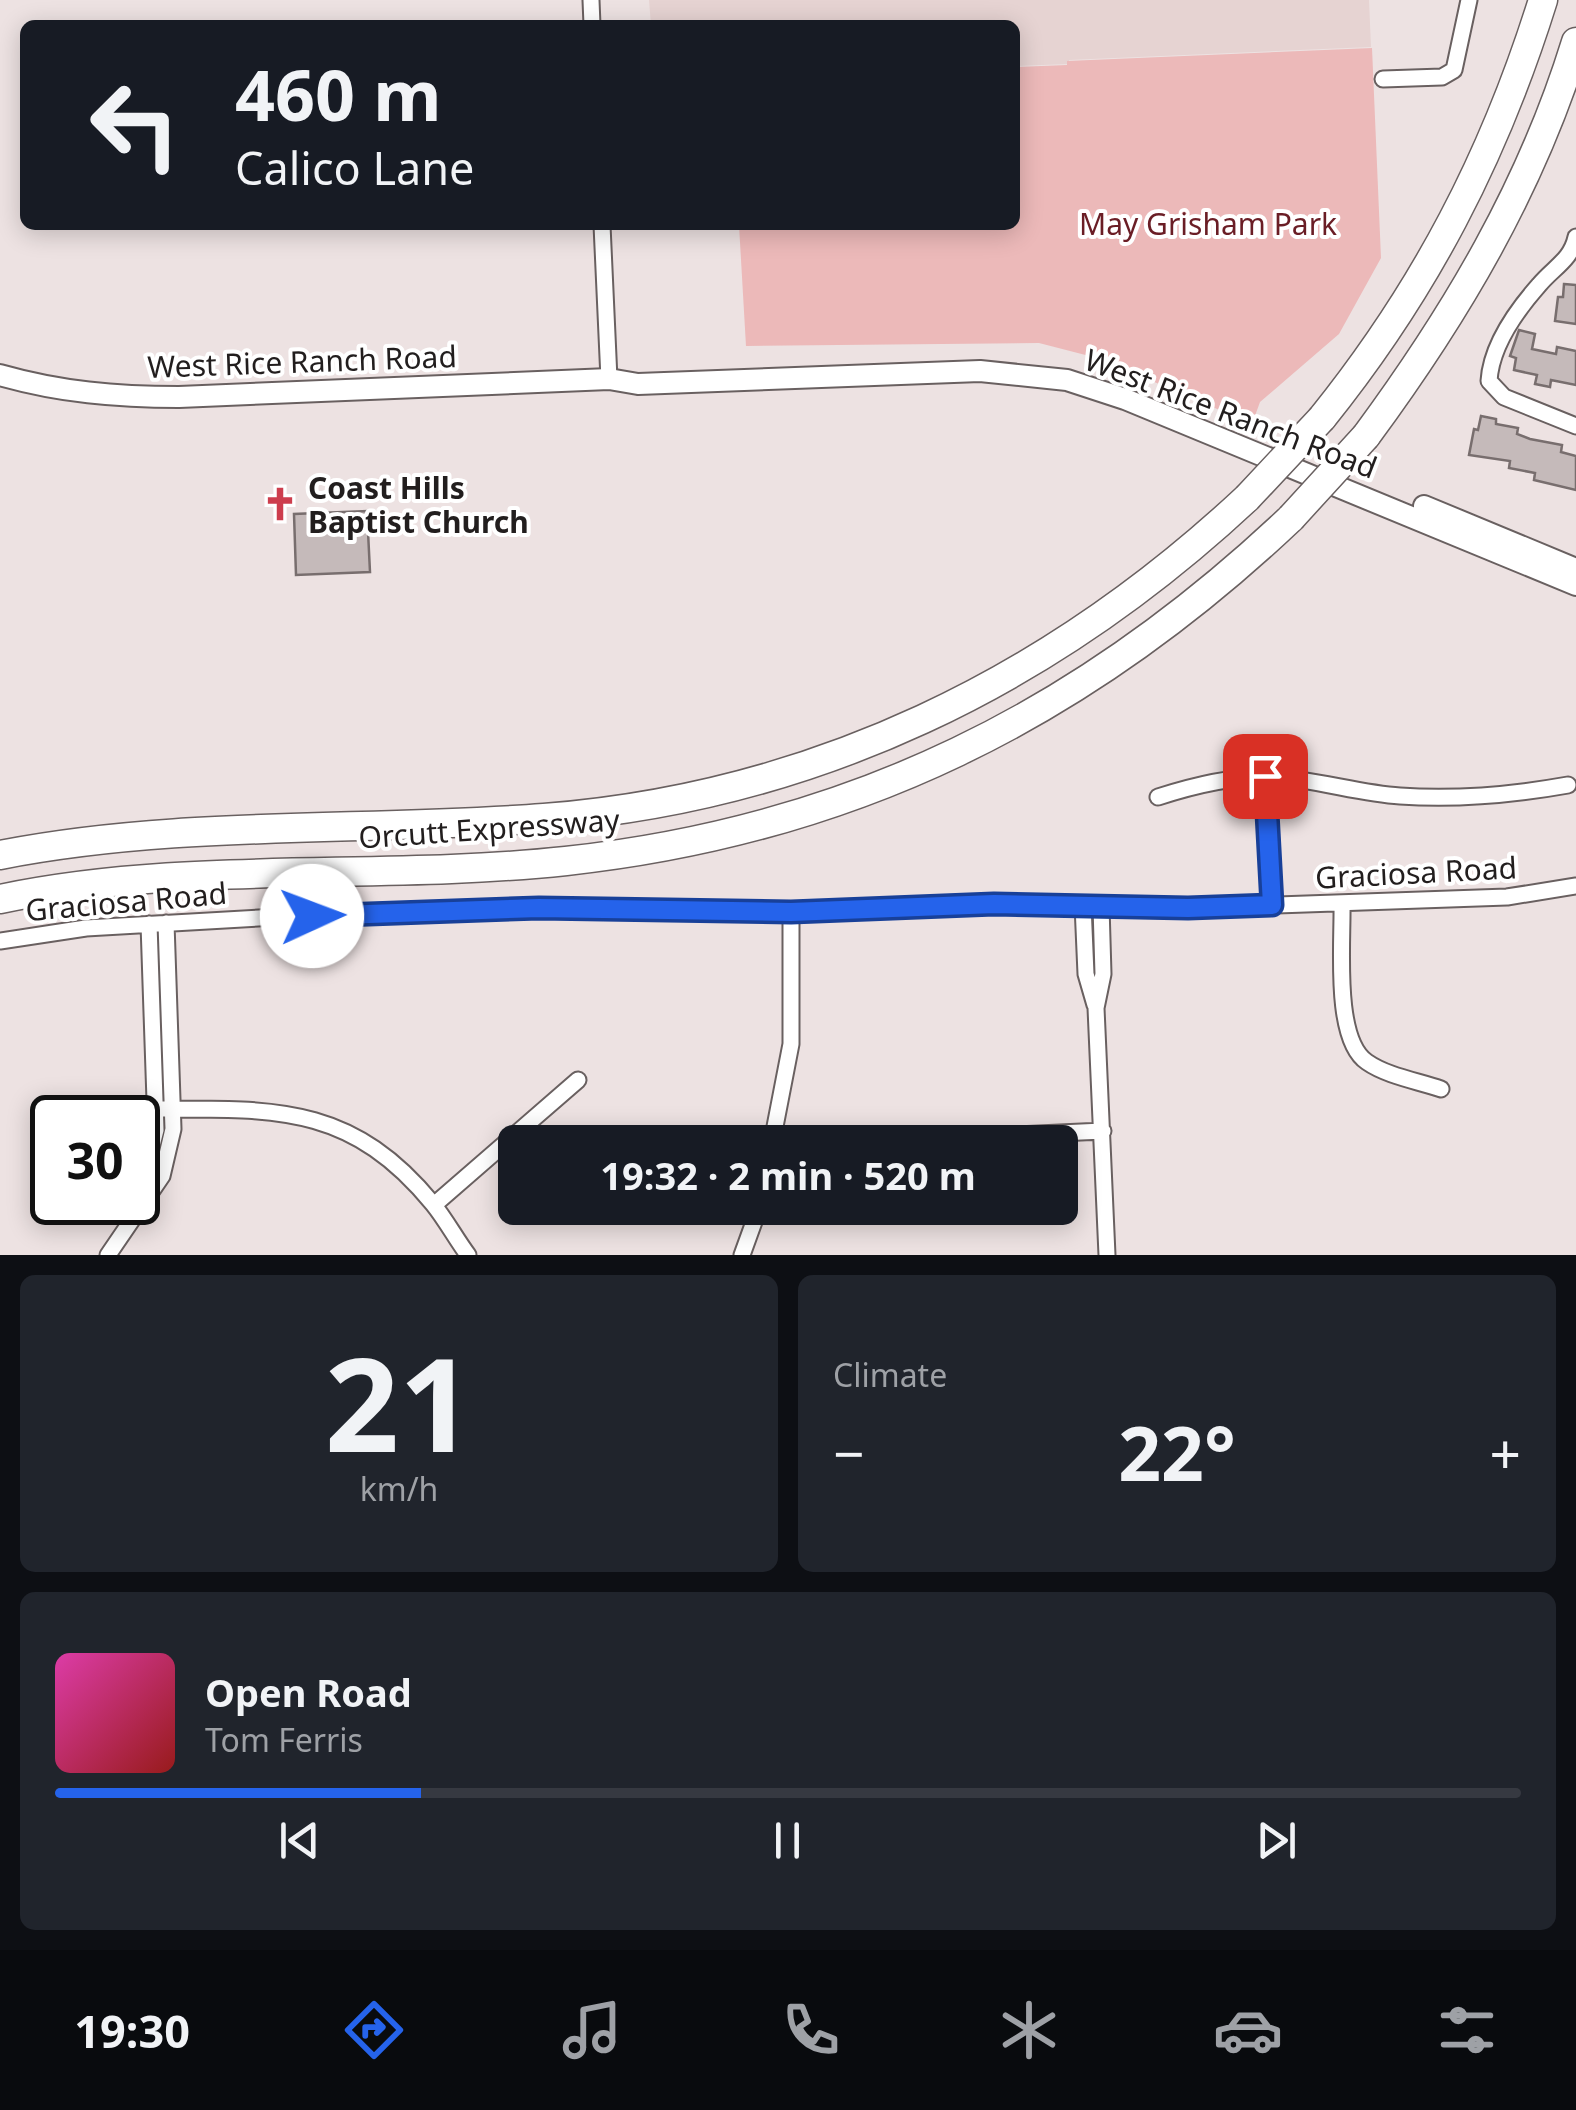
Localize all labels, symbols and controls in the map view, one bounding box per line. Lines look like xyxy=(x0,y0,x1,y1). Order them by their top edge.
text: 460 m xyxy=(235,46,442,142)
icon: left xyxy=(70,60,200,190)
text: Calico Lane xyxy=(235,137,474,198)
park label: May Grisham Park xyxy=(1079,203,1337,244)
street label: West Rice Ranch Road xyxy=(147,335,457,387)
street label: West Rice Ranch Road xyxy=(1079,338,1383,488)
place label: Coast Hills Baptist Church xyxy=(308,467,529,542)
church icon: Coast Hills Baptist Church xyxy=(261,485,299,523)
pin xyxy=(1223,734,1308,819)
icon: arrive xyxy=(1238,749,1293,804)
street label: Orcutt Expressway xyxy=(357,798,622,858)
street label: Graciosa Road xyxy=(1314,846,1518,898)
position arrow xyxy=(260,864,364,968)
street label: Graciosa Road xyxy=(24,872,228,930)
speed limit sign: 30 xyxy=(30,1095,160,1225)
text: 19:32 · 2 min · 520 m xyxy=(600,1149,976,1201)
text: 21 xyxy=(325,1313,473,1490)
text: Climate xyxy=(833,1353,947,1396)
text: 22° xyxy=(1118,1401,1236,1503)
text: − xyxy=(833,1415,864,1490)
text: + xyxy=(1490,1415,1521,1490)
text: km/h xyxy=(360,1467,438,1510)
text: Open Road xyxy=(205,1666,412,1718)
text: Tom Ferris xyxy=(205,1718,363,1761)
icon: previous xyxy=(272,1813,327,1868)
icon: pause xyxy=(760,1813,815,1868)
icon: next xyxy=(1249,1813,1304,1868)
icon: directions xyxy=(339,1995,409,2065)
icon: music xyxy=(557,1995,627,2065)
icon: phone xyxy=(776,1995,846,2065)
icon: climate xyxy=(994,1995,1064,2065)
icon: car xyxy=(1213,1995,1283,2065)
icon: filters xyxy=(1432,1995,1502,2065)
text: 19:30 xyxy=(74,2000,190,2061)

